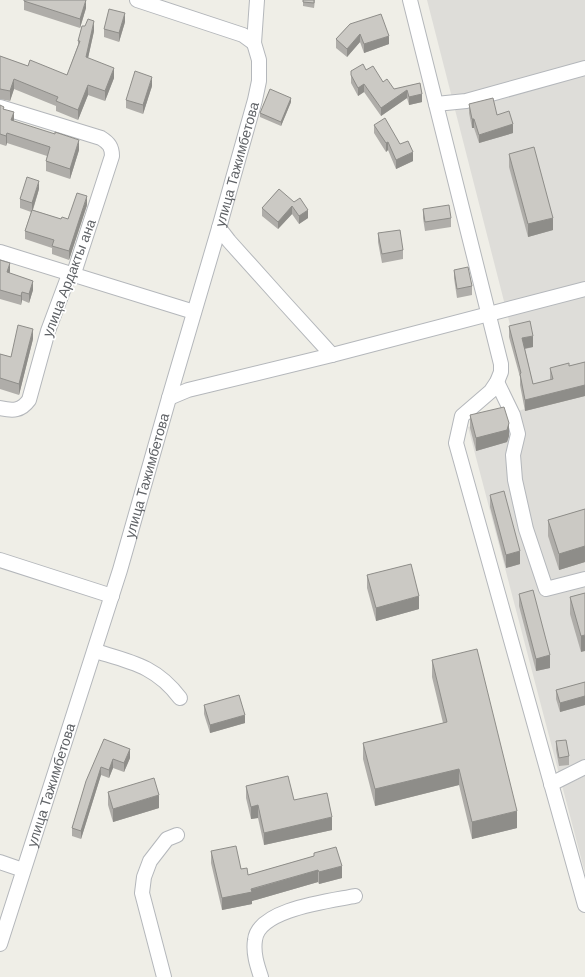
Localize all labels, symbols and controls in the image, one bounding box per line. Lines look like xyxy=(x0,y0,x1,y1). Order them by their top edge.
street label: улица Тажимбетова xyxy=(211,100,263,229)
street label: улица Ардакты ана xyxy=(38,216,100,339)
street label: улица Тажимбетова xyxy=(121,411,173,540)
street label: улица Тажимбетова xyxy=(23,721,79,849)

